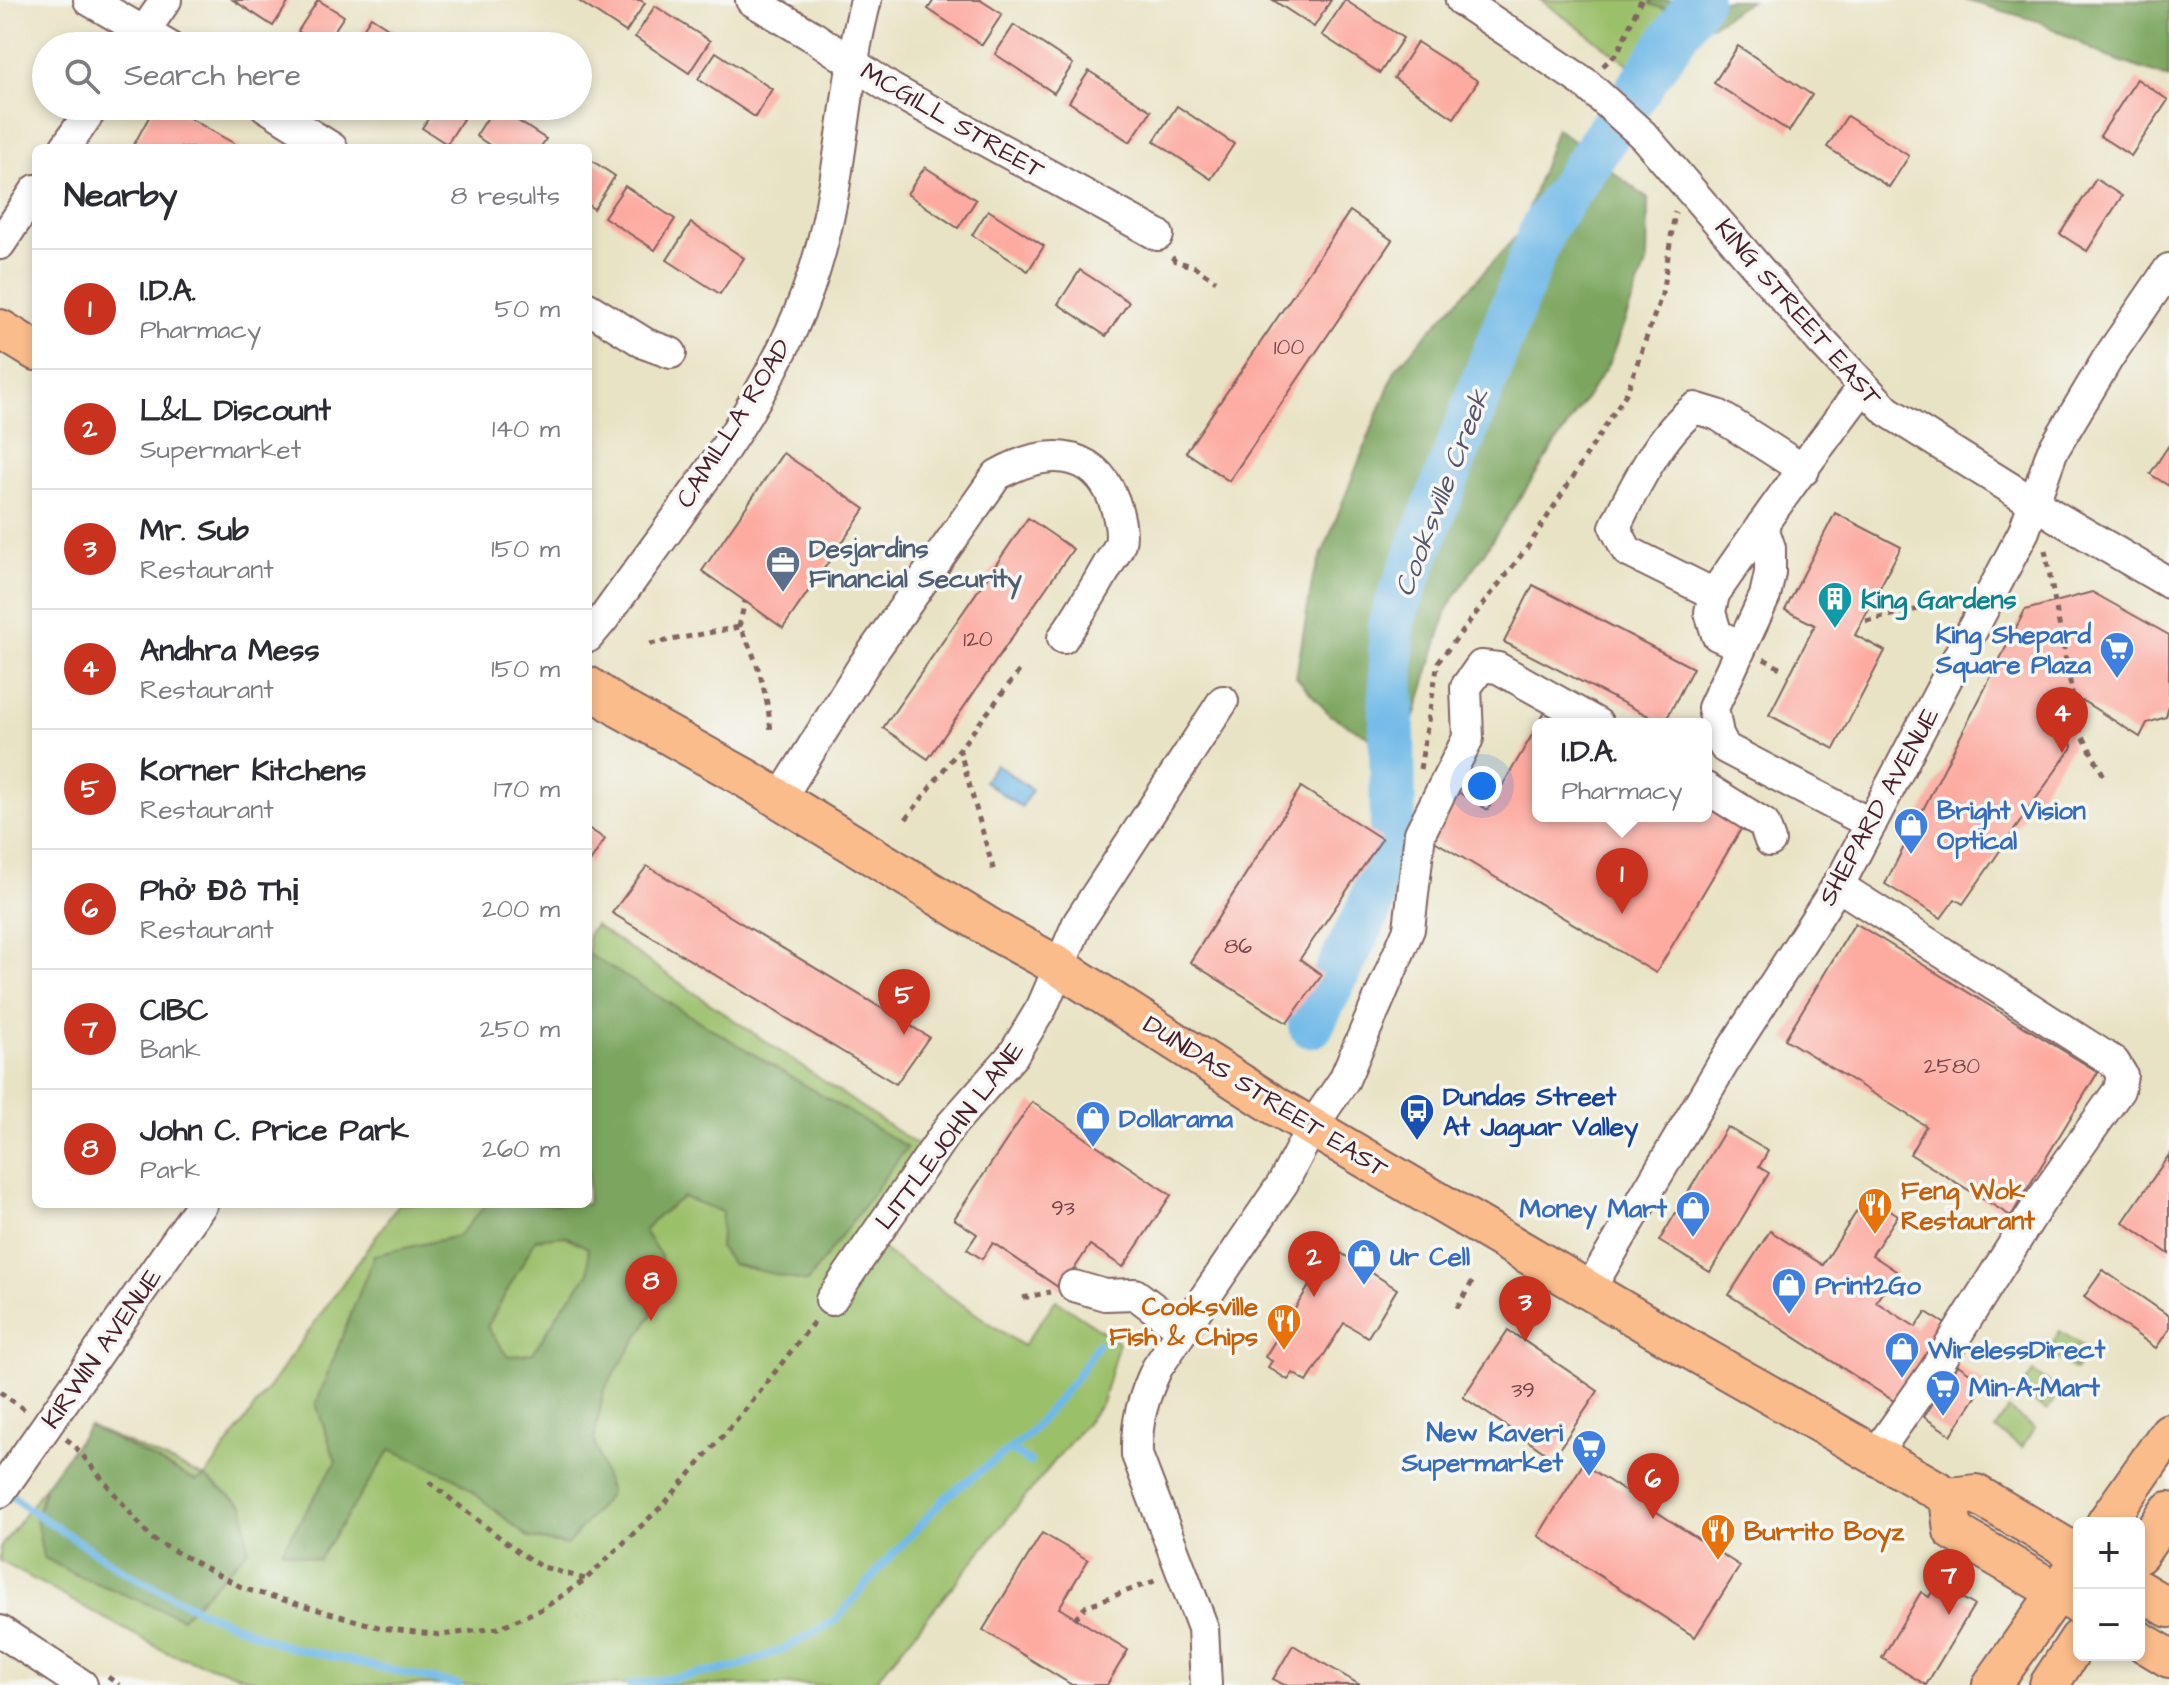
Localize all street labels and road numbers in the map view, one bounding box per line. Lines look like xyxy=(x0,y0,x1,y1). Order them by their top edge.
street label: MCGILL STREET xyxy=(854,54,1052,189)
street label: KING STREET EAST xyxy=(1707,211,1890,415)
street label: CAMILLA ROAD xyxy=(667,332,800,515)
street label: SHEPARD AVENUE xyxy=(1809,701,1948,912)
street label: DUNDAS STREET EAST xyxy=(1136,1007,1395,1187)
street label: LITTLEJOHN LANE xyxy=(867,1034,1033,1237)
street label: KIRWIN AVENUE xyxy=(33,1261,170,1436)

